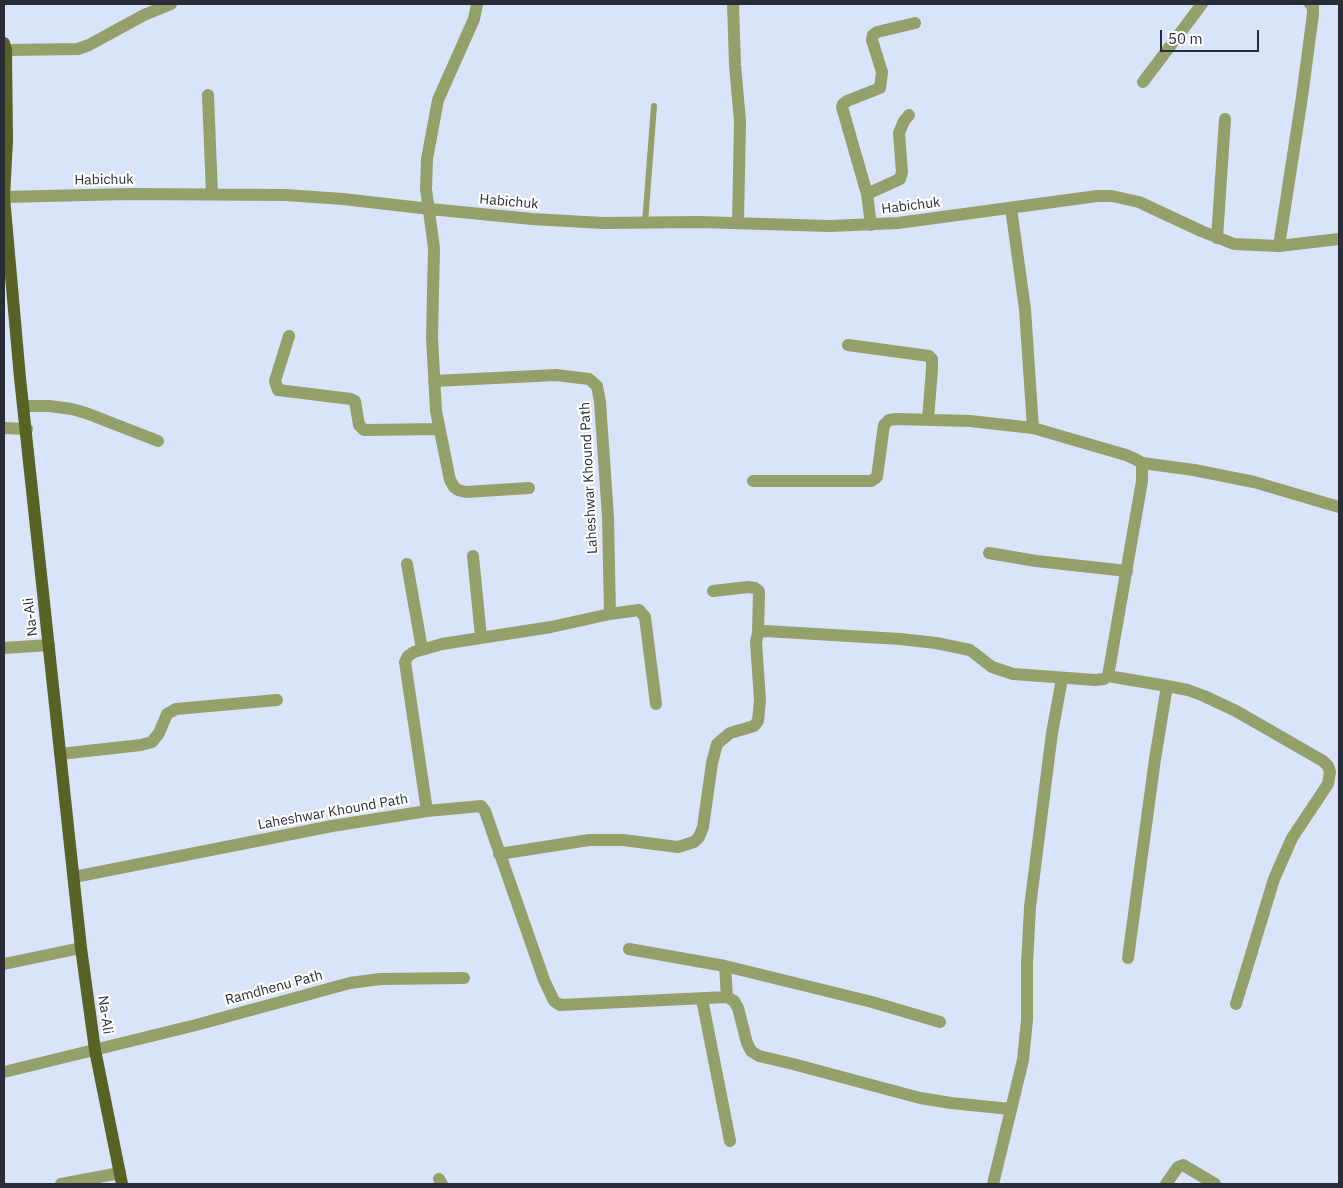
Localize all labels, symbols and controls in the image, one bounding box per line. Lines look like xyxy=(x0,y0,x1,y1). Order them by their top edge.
scale bar xyxy=(1163,20,1262,52)
text: 50 m xyxy=(1168,29,1203,48)
street label: Habichuk xyxy=(74,171,134,189)
street label: Habichuk xyxy=(479,191,539,213)
street label: Habichuk xyxy=(881,194,941,218)
street label: Laheshwar Khound Path xyxy=(577,402,601,554)
street label: Na-Ali xyxy=(20,597,42,637)
street label: Laheshwar Khound Path xyxy=(257,791,409,833)
street label: Ramdhenu Path xyxy=(223,967,325,1009)
street label: Na-Ali xyxy=(94,995,116,1035)

